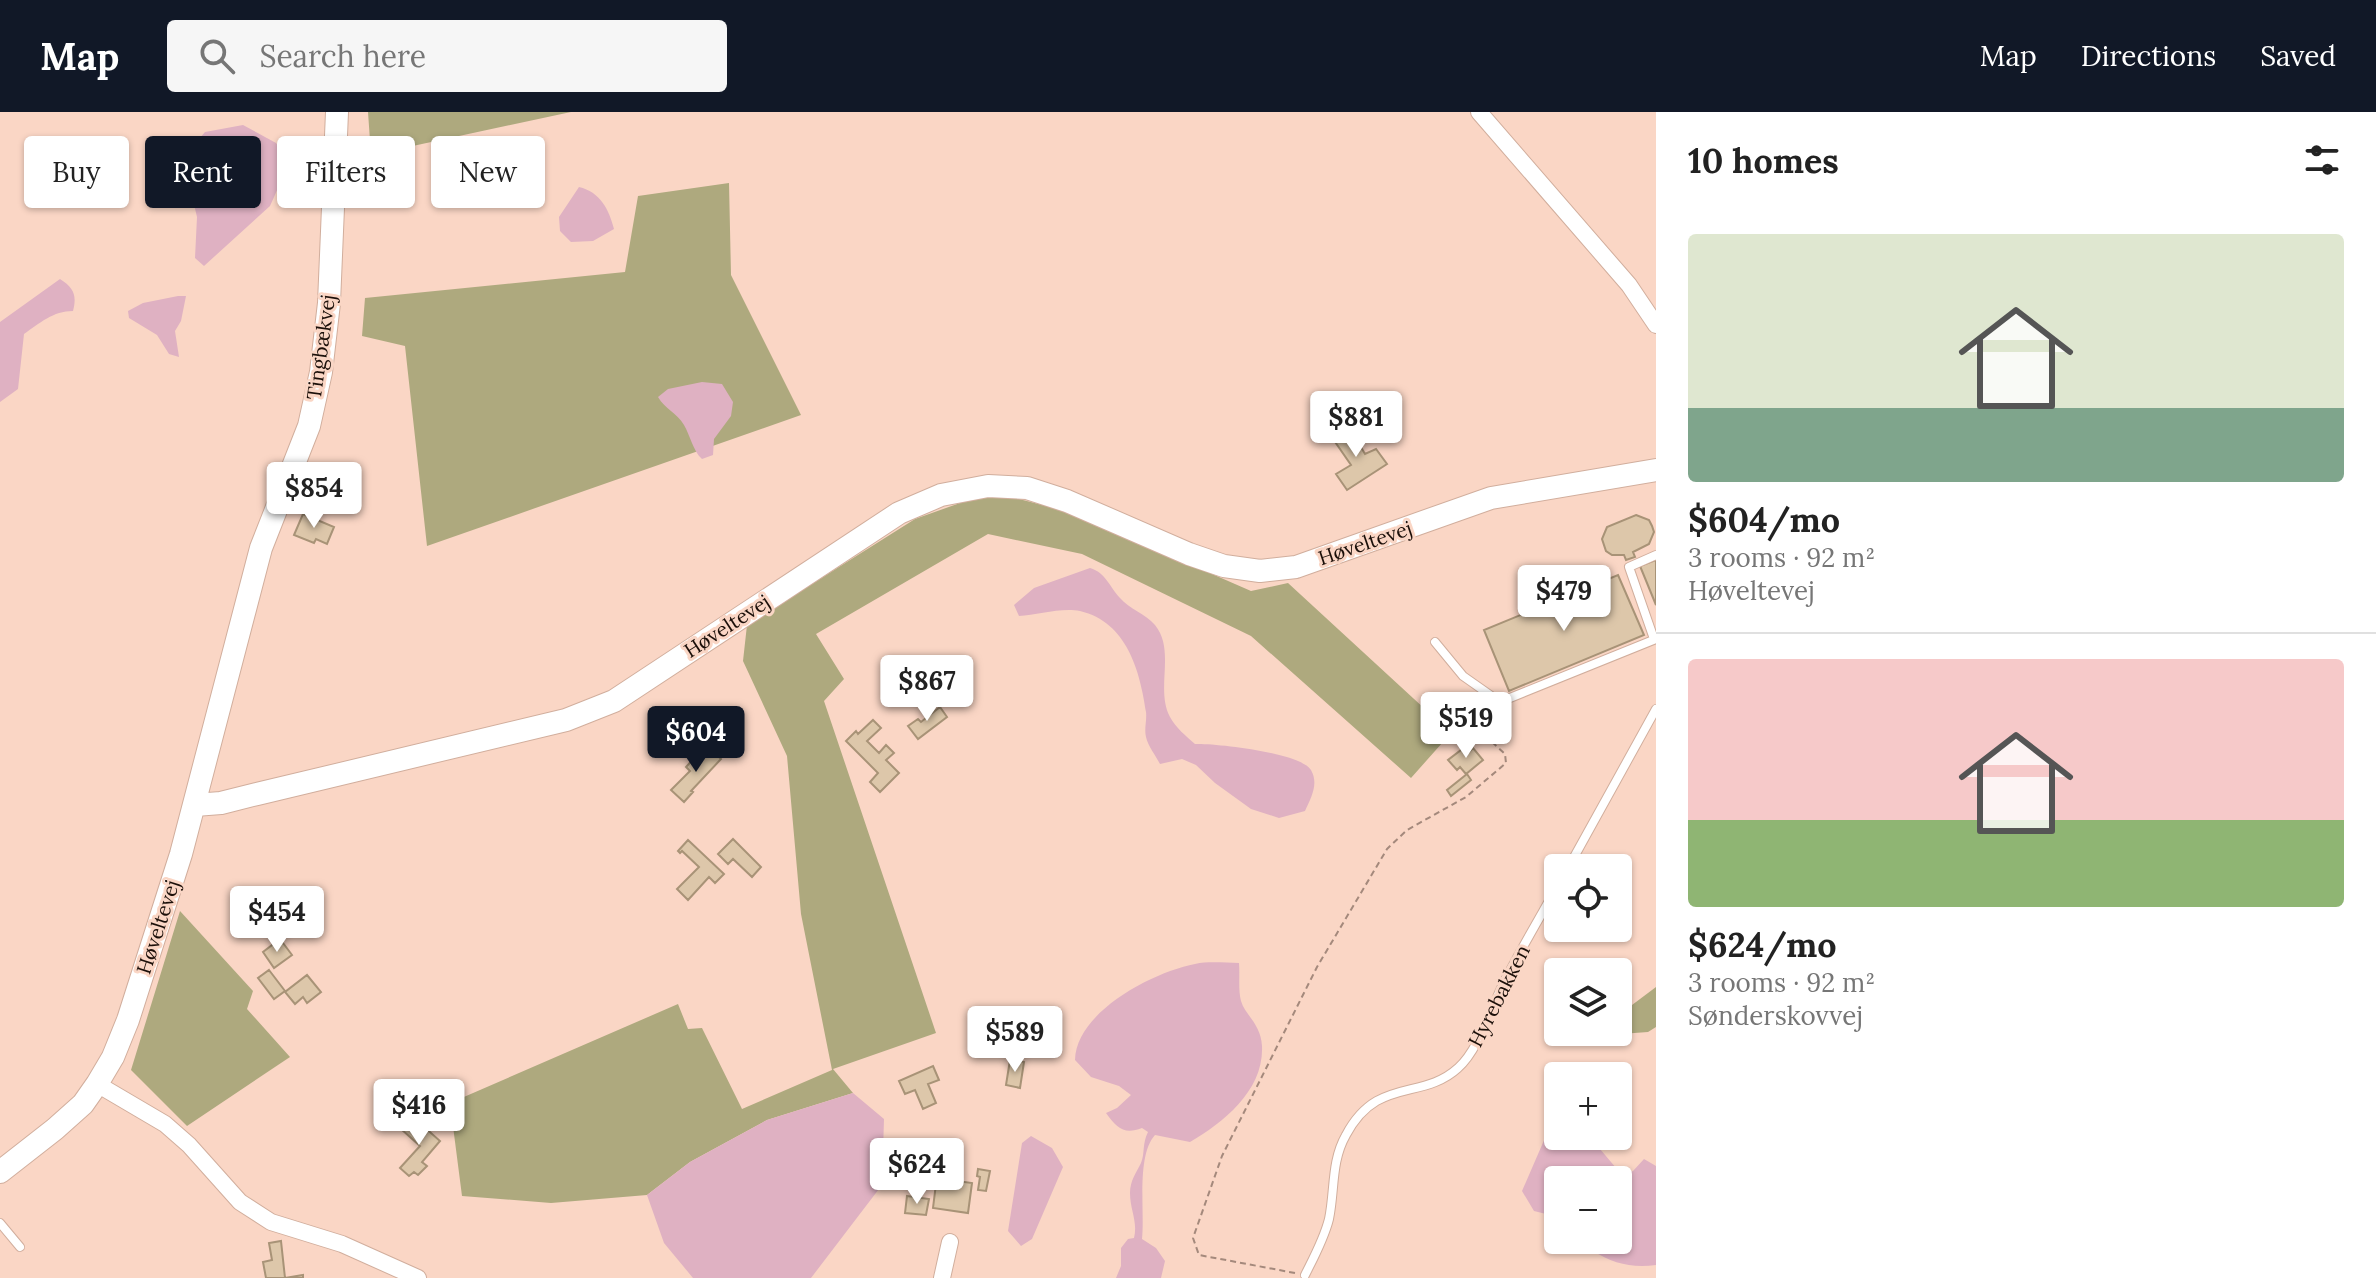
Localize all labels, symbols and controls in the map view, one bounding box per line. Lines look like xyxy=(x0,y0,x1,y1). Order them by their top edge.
search box xyxy=(167,20,727,92)
text: Map xyxy=(40,32,119,80)
icon: search xyxy=(195,34,239,78)
text: Search here xyxy=(259,37,426,75)
text: Map xyxy=(1980,38,2037,74)
text: Directions xyxy=(2081,38,2216,74)
text: Saved xyxy=(2260,38,2336,74)
chip: Buy xyxy=(24,136,129,208)
chip: Rent xyxy=(145,136,261,208)
chip: Filters xyxy=(277,136,415,208)
chip: New xyxy=(431,136,545,208)
icon: filters xyxy=(2300,138,2344,182)
text: 10 homes xyxy=(1688,139,1839,182)
icon: home xyxy=(1944,286,2088,430)
street label: Tingbækvej xyxy=(301,293,340,401)
pin: $881 xyxy=(1309,391,1403,459)
text: $881 xyxy=(1328,400,1384,433)
pin: $854 xyxy=(267,462,361,530)
text: $854 xyxy=(285,471,343,504)
text: $604/mo xyxy=(1688,498,1840,541)
street label: Høveltevej xyxy=(1315,515,1415,570)
text: 3 rooms · 92 m² xyxy=(1688,541,1875,574)
pin: $479 xyxy=(1517,565,1611,633)
text: $479 xyxy=(1536,574,1592,607)
text: Høveltevej xyxy=(1688,574,1815,607)
street label: Høveltevej xyxy=(679,589,774,663)
pin: $867 xyxy=(880,655,974,723)
text: $867 xyxy=(898,664,956,697)
pin: $519 xyxy=(1419,692,1513,760)
text: $519 xyxy=(1439,701,1493,734)
pin: $604 xyxy=(649,706,743,774)
icon: home xyxy=(1944,711,2088,855)
text: $604 xyxy=(666,715,727,748)
map controls xyxy=(1544,854,1632,1254)
button: locate xyxy=(1544,854,1632,942)
street label: Høveltevej xyxy=(131,877,184,977)
pin: $454 xyxy=(230,886,324,954)
text: $454 xyxy=(248,895,306,928)
text: $624/mo xyxy=(1688,923,1836,966)
street label: Hyrebakken xyxy=(1462,940,1535,1051)
button: layers xyxy=(1544,958,1632,1046)
text: 3 rooms · 92 m² xyxy=(1688,966,1875,999)
text: Sønderskovvej xyxy=(1688,999,1863,1032)
pin: $589 xyxy=(968,1006,1062,1074)
text: $589 xyxy=(985,1015,1045,1048)
button: + xyxy=(1544,1062,1632,1150)
pin: $416 xyxy=(372,1079,466,1147)
text: $416 xyxy=(391,1088,447,1121)
pin: $624 xyxy=(870,1138,964,1206)
text: $624 xyxy=(888,1147,946,1180)
button: − xyxy=(1544,1166,1632,1254)

